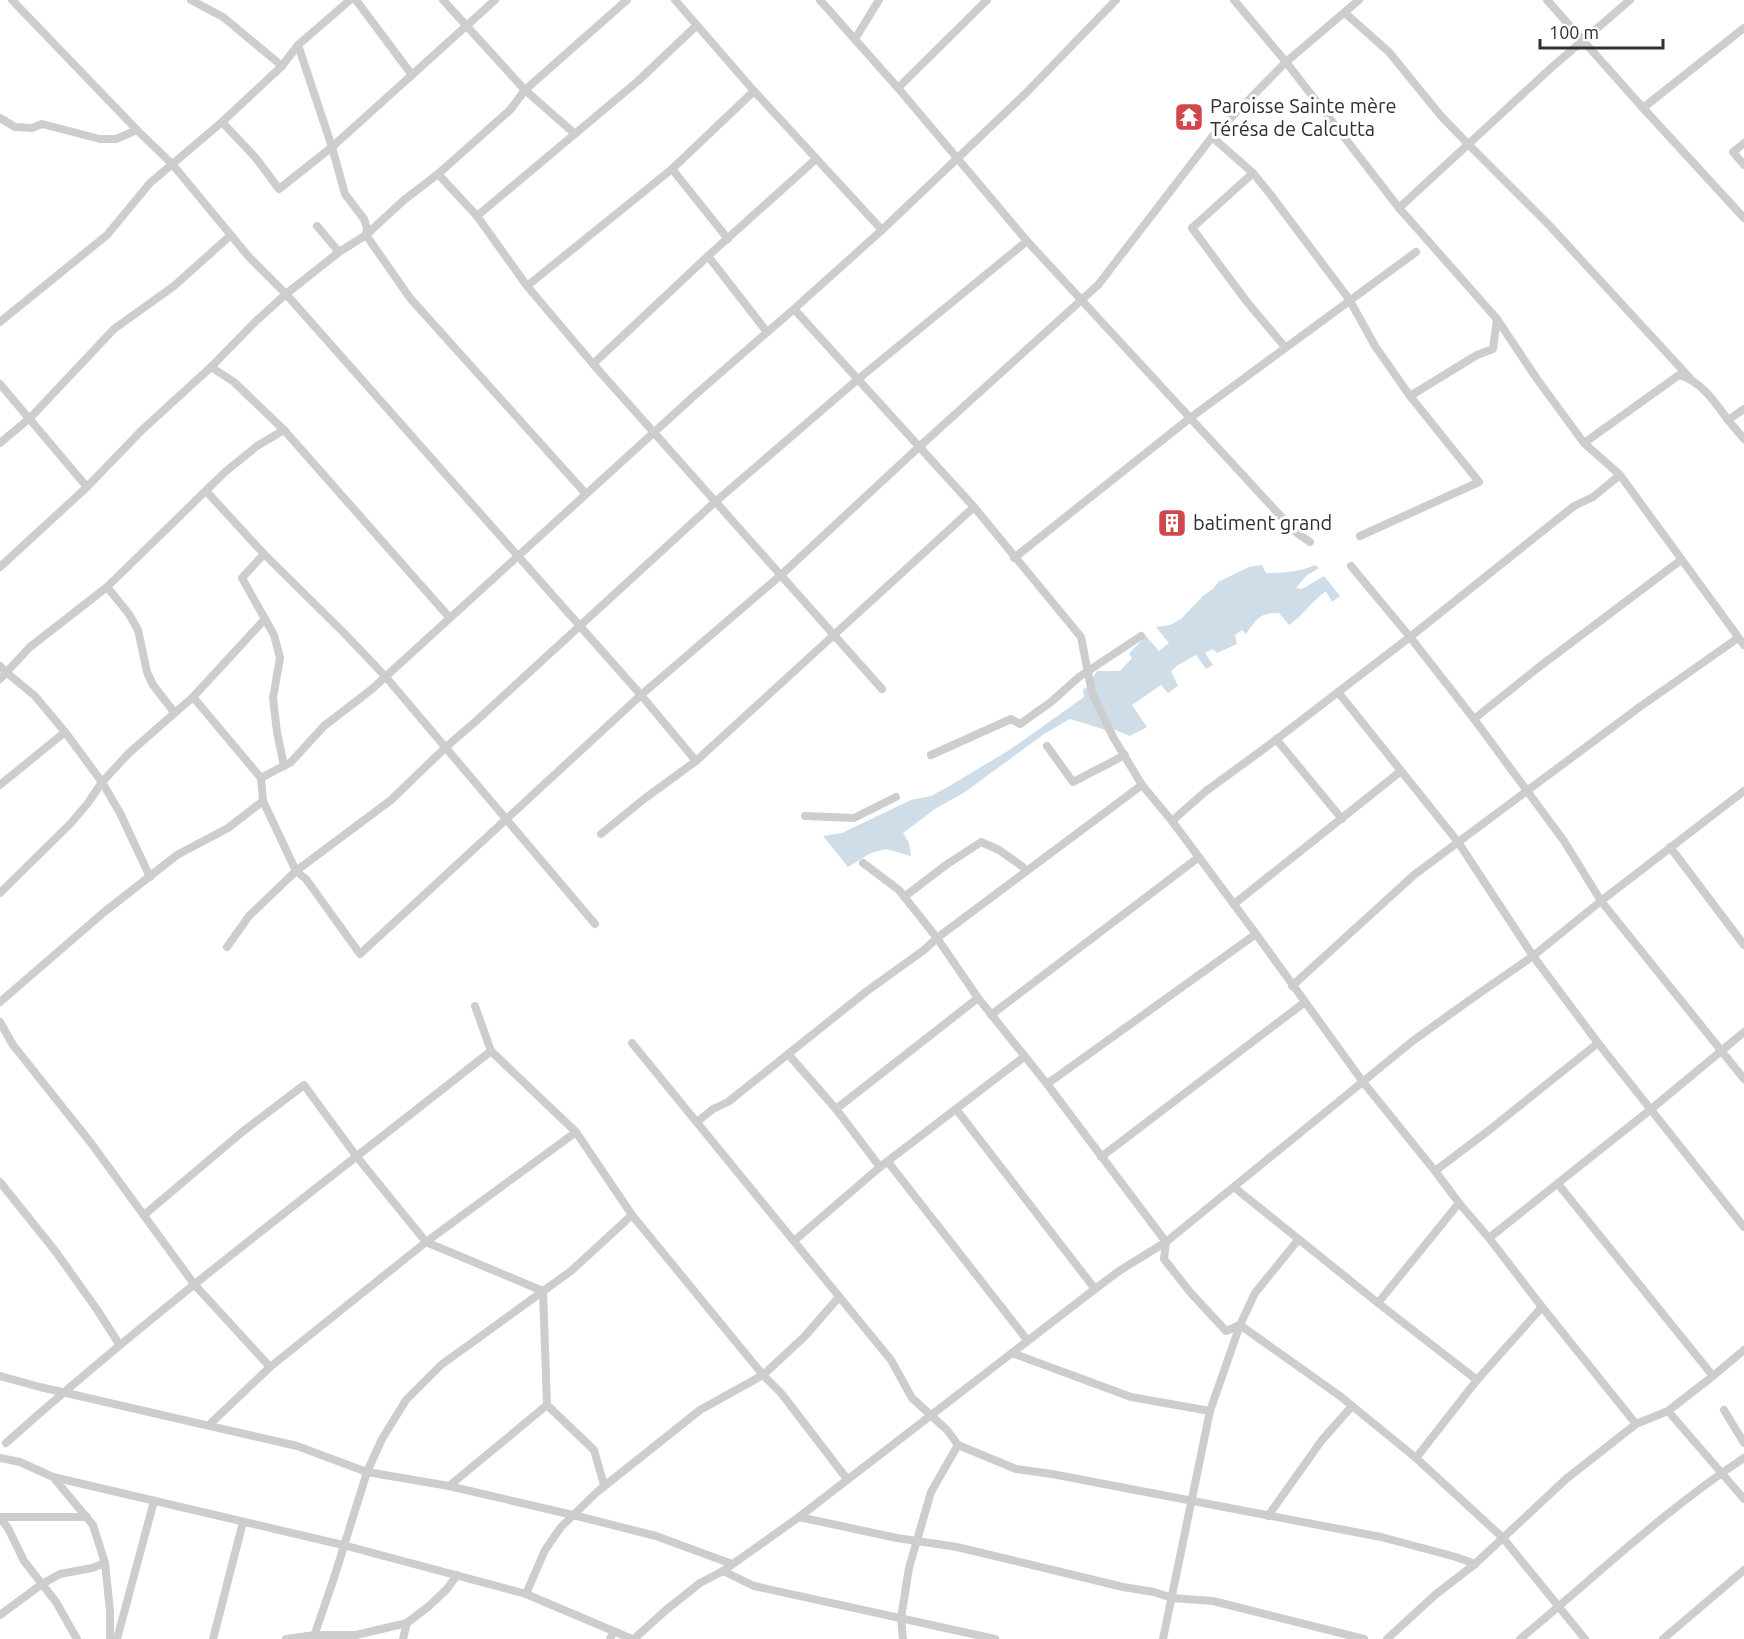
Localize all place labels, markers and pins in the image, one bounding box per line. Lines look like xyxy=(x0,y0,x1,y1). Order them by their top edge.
place label: Paroisse Sainte mère Térésa de Calcutta xyxy=(1210,94,1397,140)
temple icon: Paroisse Sainte mère Térésa de Calcutta xyxy=(1173,101,1205,133)
building icon: batiment grand xyxy=(1156,507,1188,539)
place label: batiment grand xyxy=(1193,511,1332,534)

